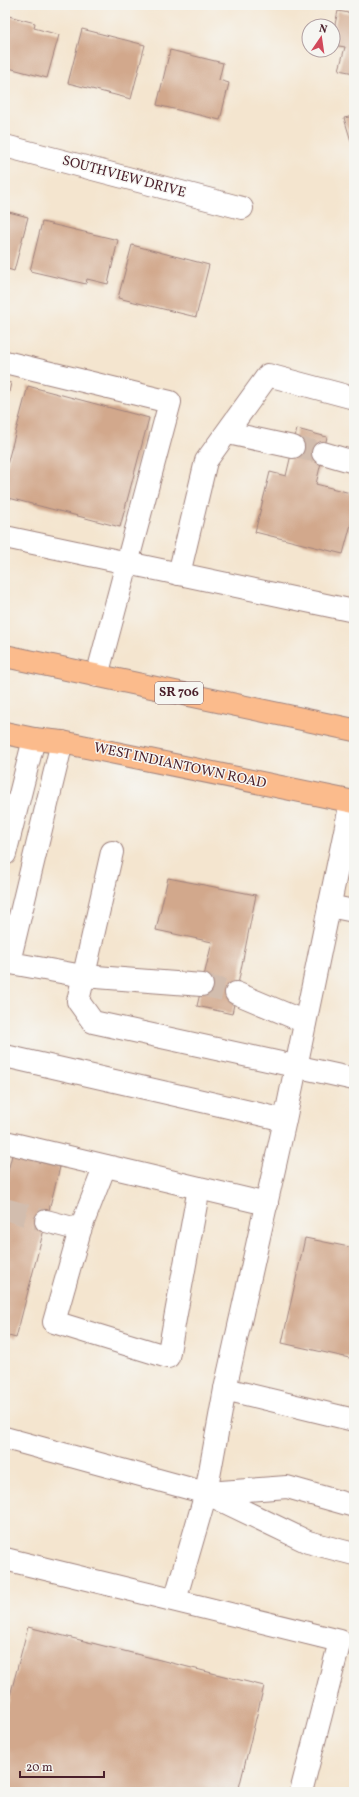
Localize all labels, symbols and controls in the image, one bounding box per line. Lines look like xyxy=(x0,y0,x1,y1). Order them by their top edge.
north arrow xyxy=(301,18,341,58)
text: N xyxy=(317,22,328,38)
street label: SOUTHVIEW DRIVE xyxy=(60,151,188,203)
road number: SR 706 xyxy=(155,682,203,704)
street label: WEST INDIANTOWN ROAD xyxy=(92,738,268,794)
scale bar xyxy=(20,1753,104,1779)
text: 20 m xyxy=(26,1760,53,1776)

